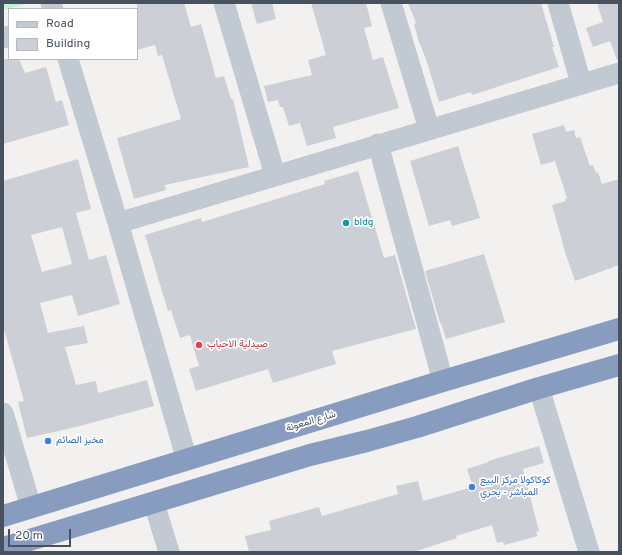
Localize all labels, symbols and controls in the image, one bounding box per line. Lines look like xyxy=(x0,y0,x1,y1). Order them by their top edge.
legend xyxy=(8,8,138,60)
text: Road xyxy=(46,16,74,32)
text: Building xyxy=(46,36,90,52)
place label: bldg xyxy=(354,217,373,229)
marker: bldg xyxy=(341,218,351,228)
place label: صيدلية الاحباب xyxy=(207,339,268,351)
marker: صيدلية الاحباب xyxy=(194,340,204,350)
street label: شارع المعونة xyxy=(285,409,337,435)
place label: مخبز الصائم xyxy=(56,435,104,447)
marker: مخبز الصائم xyxy=(43,436,53,446)
place label: كوكاكولا مركز البيع المباشر - بحري xyxy=(480,475,551,498)
marker: كوكاكولا مركز البيع المباشر - بحري xyxy=(467,482,477,492)
scale bar xyxy=(10,521,73,547)
text: 20 m xyxy=(15,528,43,544)

